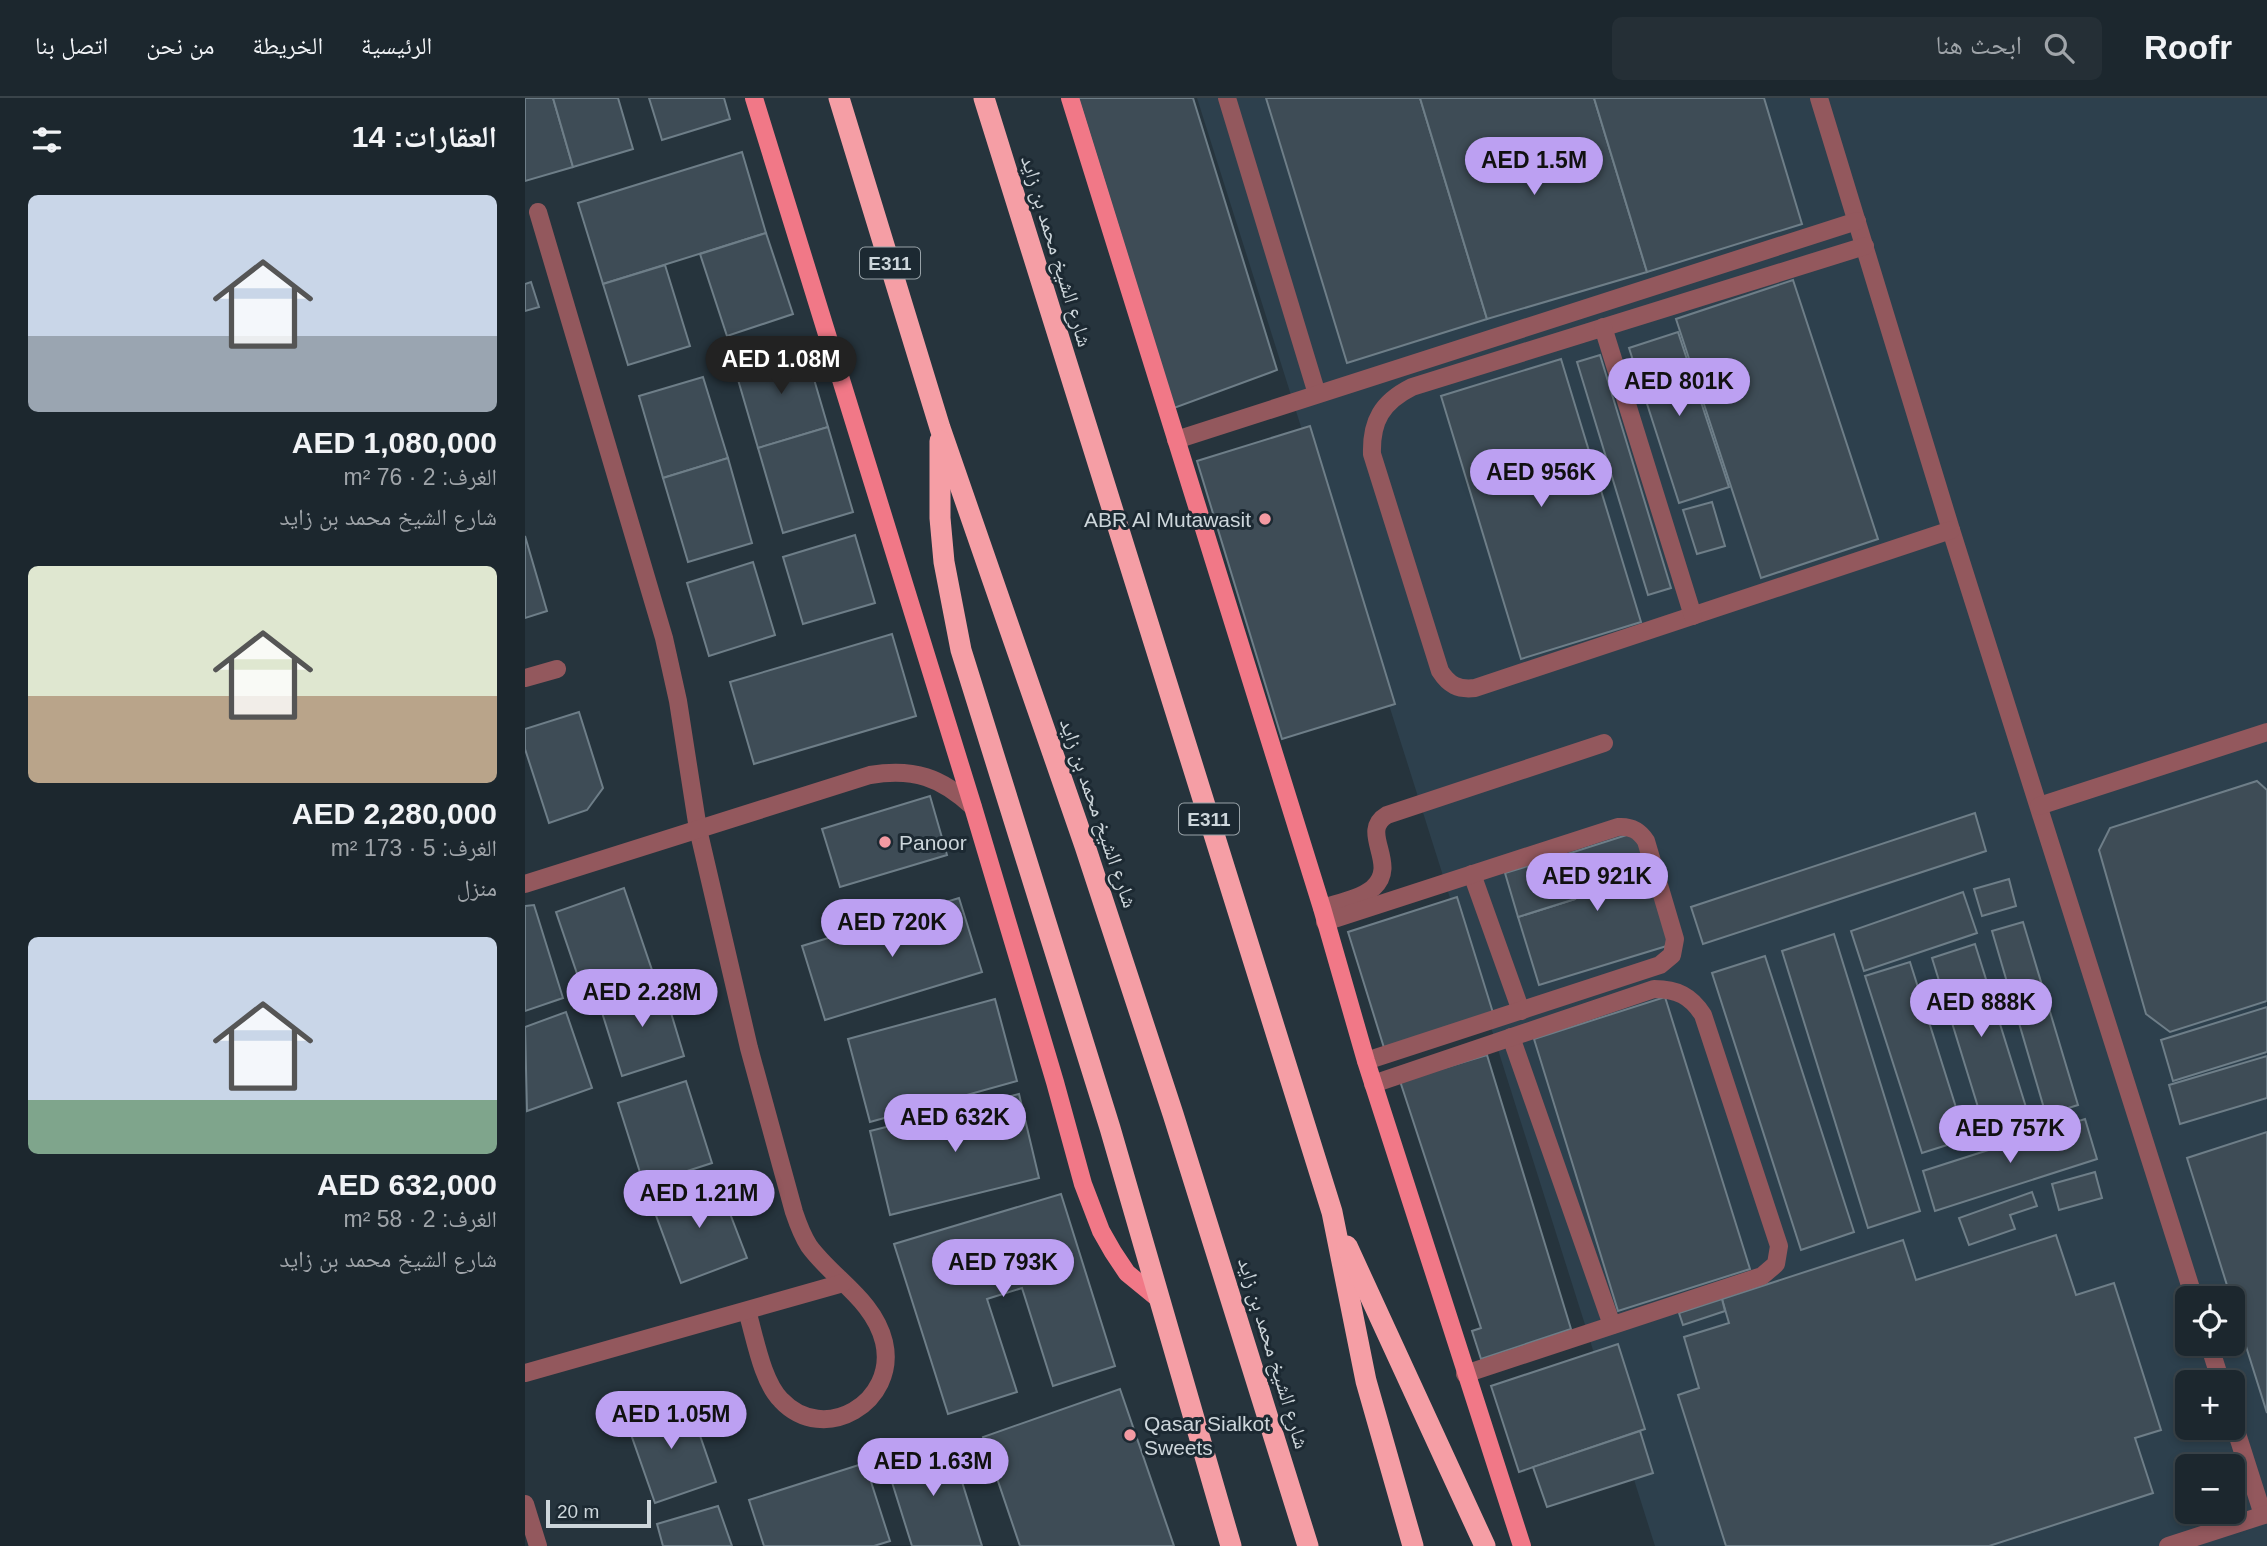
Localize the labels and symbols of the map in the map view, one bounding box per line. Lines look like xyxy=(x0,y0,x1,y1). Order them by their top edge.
pin: AED 1.5M xyxy=(1462,138,1606,197)
street label: شارع الشيخ محمد بن زايد xyxy=(1015,153,1097,350)
road number: E311 xyxy=(860,248,920,279)
pin: AED 1.08M xyxy=(701,336,861,396)
pin: AED 801K xyxy=(1607,358,1751,418)
pin: AED 956K xyxy=(1469,450,1613,509)
place label: ABR Al Mutawasit xyxy=(1084,508,1251,531)
marker: ABR Al Mutawasit xyxy=(1257,511,1273,527)
street label: شارع الشيخ محمد بن زايد xyxy=(1054,715,1142,911)
road number: E311 xyxy=(1179,804,1239,834)
place label: Panoor xyxy=(899,831,967,854)
marker: Panoor xyxy=(877,834,893,850)
pin: AED 921K xyxy=(1525,854,1669,913)
pin: AED 720K xyxy=(820,900,964,959)
pin: AED 2.28M xyxy=(562,970,722,1029)
pin: AED 888K xyxy=(1909,979,2053,1039)
pin: AED 632K xyxy=(883,1094,1027,1154)
pin: AED 757K xyxy=(1938,1105,2082,1165)
pin: AED 1.21M xyxy=(619,1170,779,1230)
pin: AED 793K xyxy=(931,1240,1075,1299)
street label: شارع الشيخ محمد بن زايد xyxy=(1232,1255,1314,1452)
pin: AED 1.05M xyxy=(591,1392,751,1451)
place label: Qasar Sialkot Sweets xyxy=(1144,1412,1270,1459)
marker: Qasar Sialkot Sweets xyxy=(1122,1427,1138,1443)
pin: AED 1.63M xyxy=(853,1438,1013,1498)
scale bar xyxy=(546,1497,651,1529)

